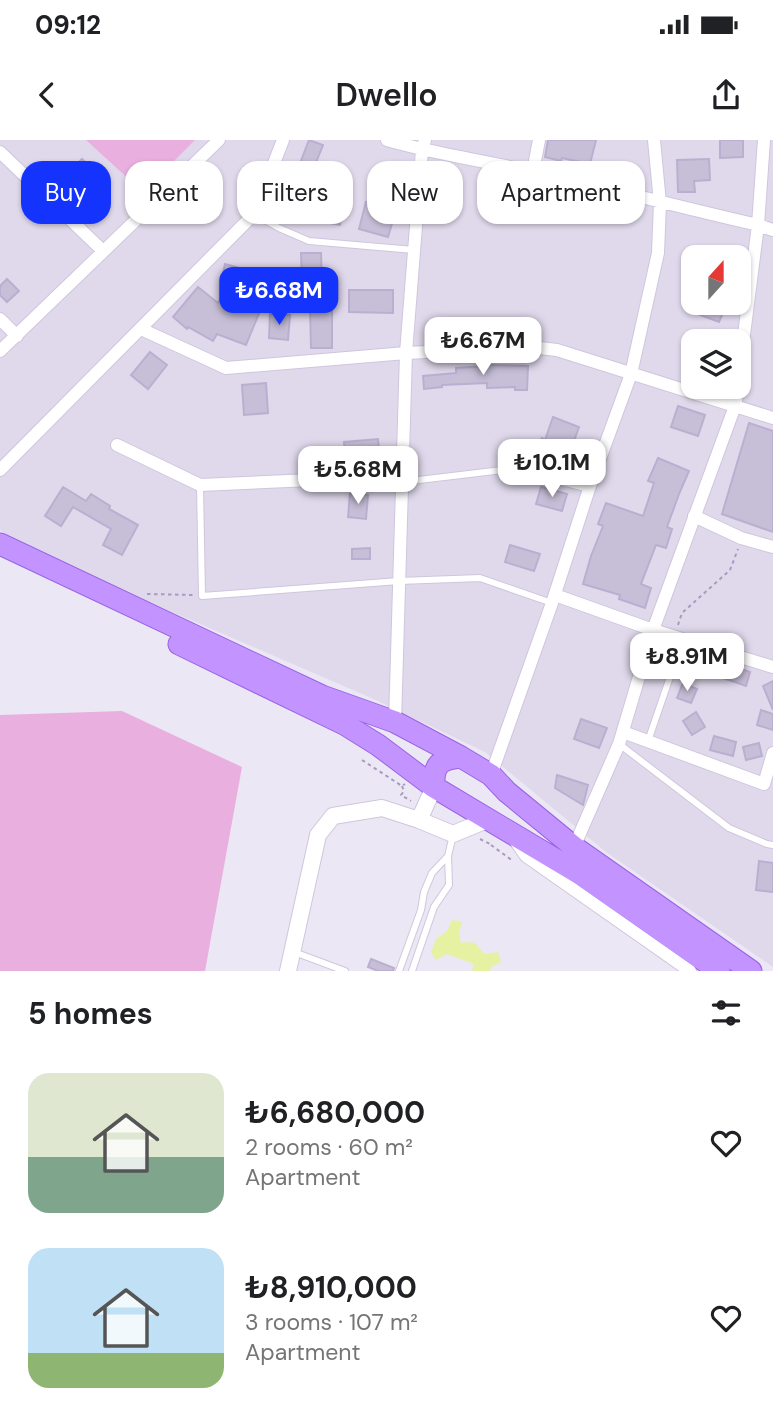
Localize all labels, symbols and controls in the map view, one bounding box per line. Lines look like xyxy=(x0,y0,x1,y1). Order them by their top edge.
text: 09:12 xyxy=(35,8,101,42)
text: Dwello xyxy=(335,74,438,116)
icon: back xyxy=(28,76,66,114)
icon: share xyxy=(707,76,745,114)
chip: Buy xyxy=(21,161,111,224)
chip: Rent xyxy=(125,161,223,224)
chip: Filters xyxy=(237,161,353,224)
chip: New xyxy=(367,161,463,224)
chip: Apartment xyxy=(477,161,645,224)
north arrow xyxy=(681,245,751,315)
map controls xyxy=(681,245,751,399)
pin: ₺6.68M xyxy=(222,268,336,327)
text: ₺6.68M xyxy=(235,275,323,305)
pin: ₺6.67M xyxy=(426,317,540,377)
text: ₺6.67M xyxy=(441,325,525,355)
button: layers xyxy=(681,329,751,399)
pin: ₺10.1M xyxy=(495,440,609,499)
pin: ₺5.68M xyxy=(301,446,415,506)
text: ₺10.1M xyxy=(514,447,590,477)
text: ₺5.68M xyxy=(314,454,402,484)
pin: ₺8.91M xyxy=(630,634,744,693)
text: ₺8.91M xyxy=(646,641,728,671)
text: 5 homes xyxy=(28,994,153,1033)
icon: filters xyxy=(707,994,745,1032)
text: ₺6,680,000 xyxy=(245,1093,425,1132)
icon: home xyxy=(84,1101,168,1185)
icon: heart xyxy=(707,1124,745,1162)
text: 2 rooms · 60 m² xyxy=(245,1132,413,1162)
text: Apartment xyxy=(245,1162,360,1192)
text: ₺8,910,000 xyxy=(245,1268,417,1307)
icon: home xyxy=(84,1276,168,1360)
icon: heart xyxy=(707,1299,745,1337)
text: 3 rooms · 107 m² xyxy=(245,1307,418,1337)
text: Apartment xyxy=(245,1337,360,1367)

